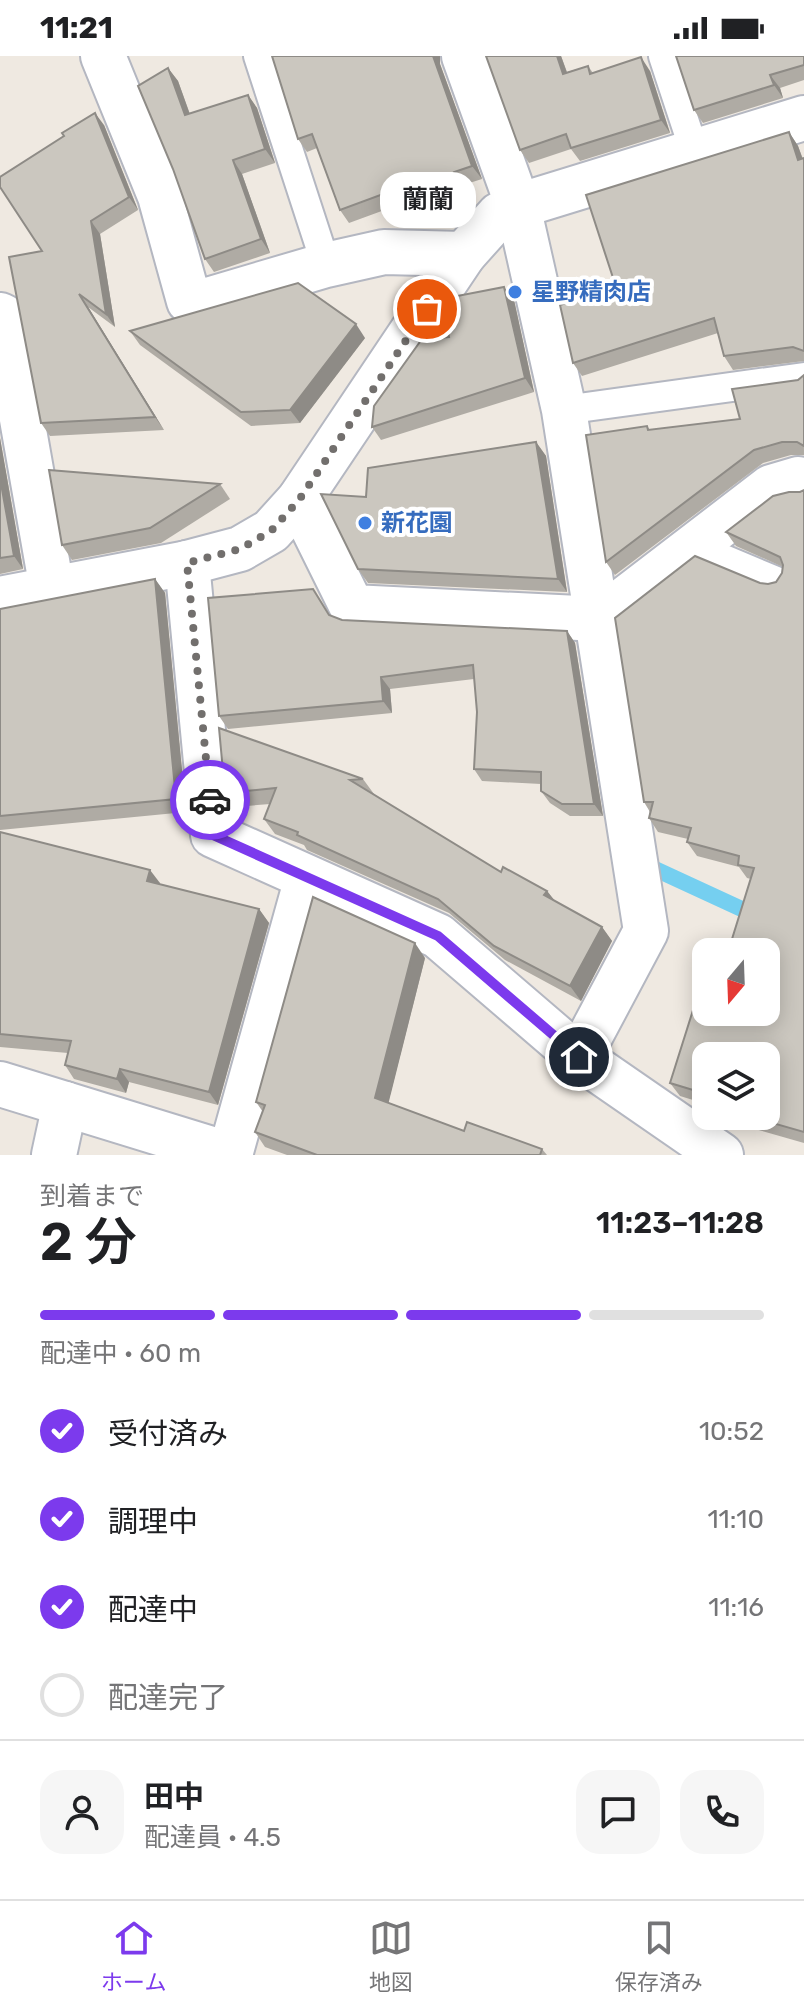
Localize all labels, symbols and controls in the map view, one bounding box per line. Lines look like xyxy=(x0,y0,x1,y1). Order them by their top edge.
text: 11:21 xyxy=(40,10,113,46)
callout: 蘭蘭 xyxy=(379,173,475,229)
text: 蘭蘭 xyxy=(402,184,454,215)
pin xyxy=(393,275,461,343)
place label: 星野精肉店 xyxy=(531,278,651,306)
marker: 星野精肉店 xyxy=(506,283,524,301)
icon: bag xyxy=(405,287,449,331)
place label: 新花園 xyxy=(381,509,453,537)
marker: 新花園 xyxy=(356,514,374,532)
courier xyxy=(170,760,250,840)
icon: car xyxy=(188,778,232,822)
north arrow xyxy=(692,938,780,1026)
map controls xyxy=(692,938,780,1130)
pin xyxy=(545,1023,613,1091)
icon: home xyxy=(557,1035,601,1079)
button: layers xyxy=(692,1042,780,1130)
text: 到着まで xyxy=(40,1181,144,1212)
text: 11:23–11:28 xyxy=(596,1205,764,1241)
text: 2 分 xyxy=(40,1211,136,1273)
text: 配達中 · 60 m xyxy=(40,1338,201,1369)
icon: check xyxy=(40,1409,84,1453)
text: 受付済み xyxy=(108,1416,228,1452)
text: 10:52 xyxy=(699,1416,764,1447)
icon: check xyxy=(40,1497,84,1541)
text: 調理中 xyxy=(108,1504,198,1540)
text: 11:10 xyxy=(707,1504,764,1535)
icon: check xyxy=(40,1585,84,1629)
text: 配達中 xyxy=(108,1592,198,1628)
text: 11:16 xyxy=(708,1592,764,1623)
text: 配達完了 xyxy=(108,1680,228,1716)
button: person xyxy=(40,1770,124,1854)
button: chat xyxy=(576,1770,660,1854)
button: phone xyxy=(680,1770,764,1854)
text: 田中 xyxy=(144,1779,204,1815)
text: 配達員 · 4.5 xyxy=(144,1822,281,1853)
tab: ホーム xyxy=(101,1916,166,1996)
tab: 地図 xyxy=(369,1916,413,1996)
tab: 保存済み xyxy=(615,1916,703,1996)

